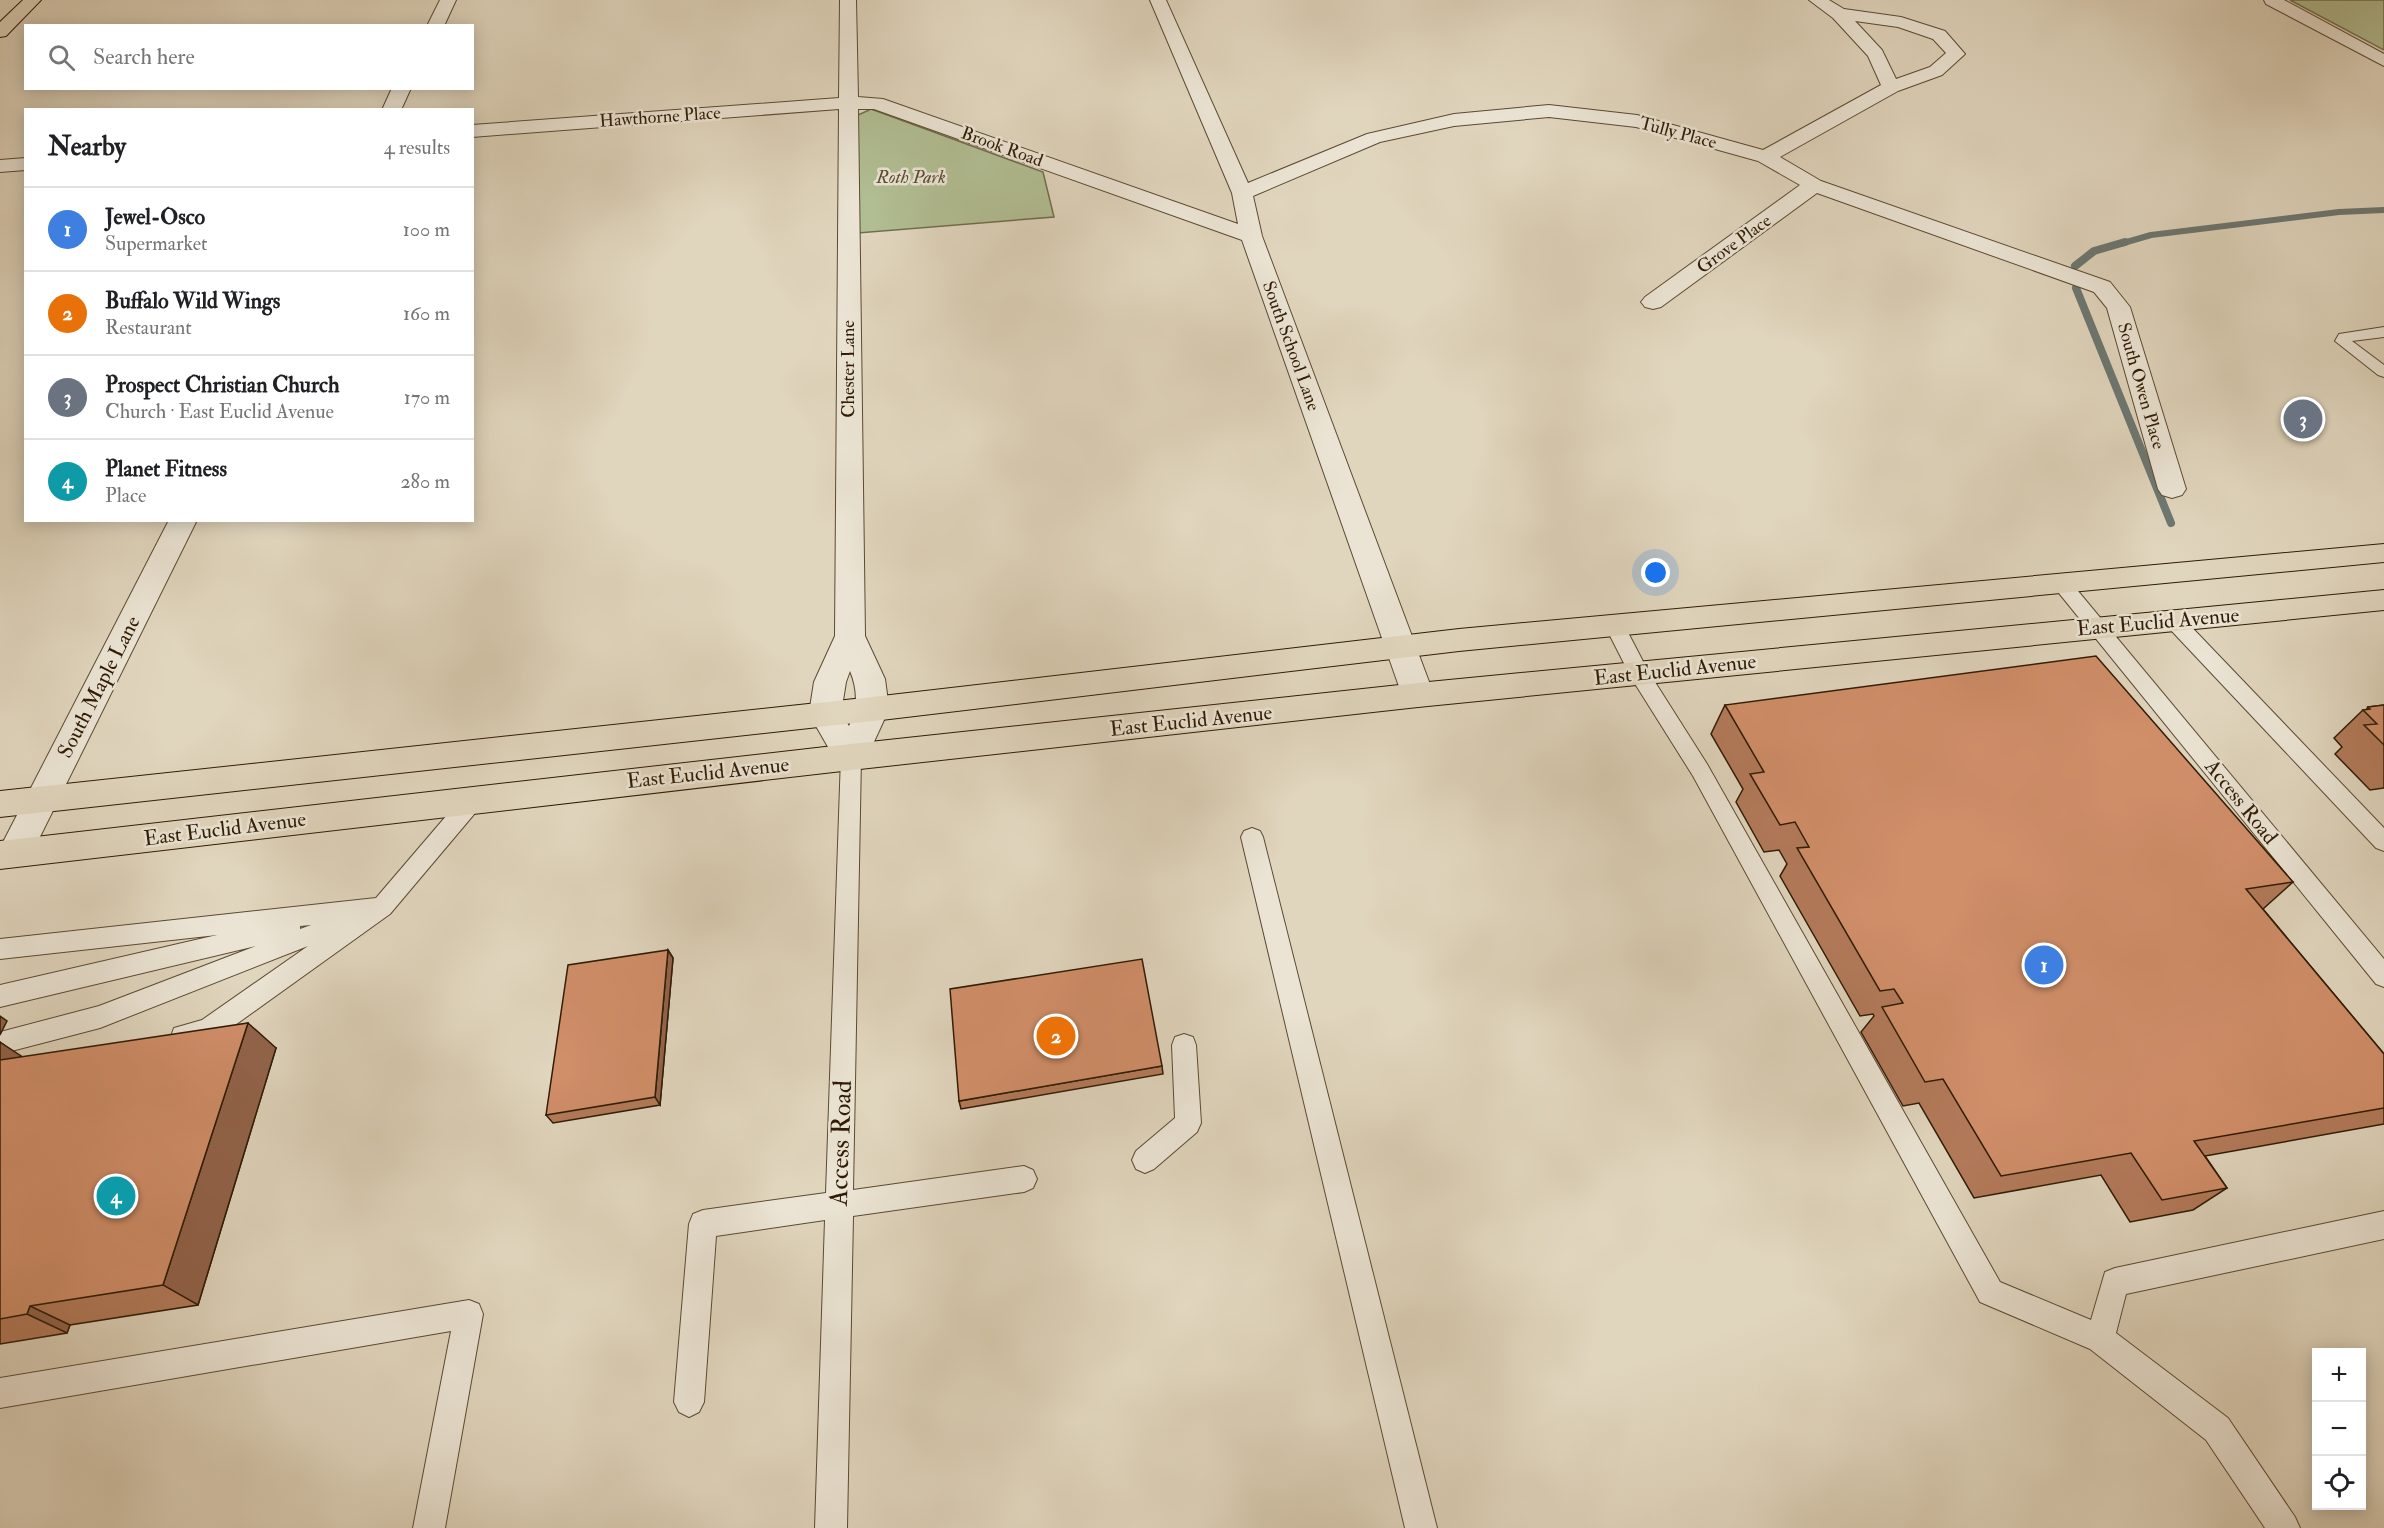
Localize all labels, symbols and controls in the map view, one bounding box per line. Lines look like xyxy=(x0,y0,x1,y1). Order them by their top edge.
search box xyxy=(24,24,474,90)
icon: search xyxy=(45,41,78,74)
text: Search here xyxy=(93,43,195,71)
street label: Hawthorne Place xyxy=(599,101,722,133)
street label: Tully Place xyxy=(1637,112,1720,154)
street label: Brook Road xyxy=(958,122,1046,172)
text: Nearby xyxy=(48,131,126,163)
text: 4 results xyxy=(384,135,450,160)
park label: Roth Park xyxy=(875,166,946,189)
text: Jewel-Osco xyxy=(105,203,205,231)
street label: Grove Place xyxy=(1692,209,1776,279)
text: 1 xyxy=(64,217,71,242)
text: 100 m xyxy=(403,217,450,242)
text: Supermarket xyxy=(105,231,208,256)
street label: South School Lane xyxy=(1257,278,1325,415)
text: Buffalo Wild Wings xyxy=(105,287,280,315)
text: 2 xyxy=(62,301,73,326)
text: 160 m xyxy=(403,301,450,326)
text: Restaurant xyxy=(105,315,192,340)
street label: Chester Lane xyxy=(837,320,860,418)
street label: South Owen Place xyxy=(2112,320,2170,452)
text: Prospect Christian Church xyxy=(105,371,340,399)
text: 3 xyxy=(64,385,71,410)
text: 170 m xyxy=(404,385,450,410)
pin: 3 xyxy=(2284,396,2322,442)
text: Church · East Euclid Avenue xyxy=(105,399,334,424)
text: Planet Fitness xyxy=(105,455,227,483)
text: 4 xyxy=(62,469,73,494)
text: 280 m xyxy=(400,469,450,494)
text: Place xyxy=(105,483,146,508)
your location xyxy=(1641,558,1670,587)
street label: East Euclid Avenue xyxy=(2076,601,2241,643)
street label: South Maple Lane xyxy=(52,611,147,763)
street label: East Euclid Avenue xyxy=(1592,648,1758,692)
street label: East Euclid Avenue xyxy=(1108,699,1274,743)
street label: East Euclid Avenue xyxy=(625,751,791,795)
street label: Access Road xyxy=(2198,753,2284,851)
street label: East Euclid Avenue xyxy=(142,806,308,852)
pin: 1 xyxy=(2024,942,2064,988)
pin: 2 xyxy=(1036,1014,1076,1058)
street label: Access Road xyxy=(823,1079,859,1207)
pin: 4 xyxy=(96,1174,136,1218)
map controls xyxy=(2312,1348,2366,1510)
button: + xyxy=(2312,1348,2366,1402)
button: − xyxy=(2312,1402,2366,1456)
button: locate xyxy=(2312,1456,2366,1510)

